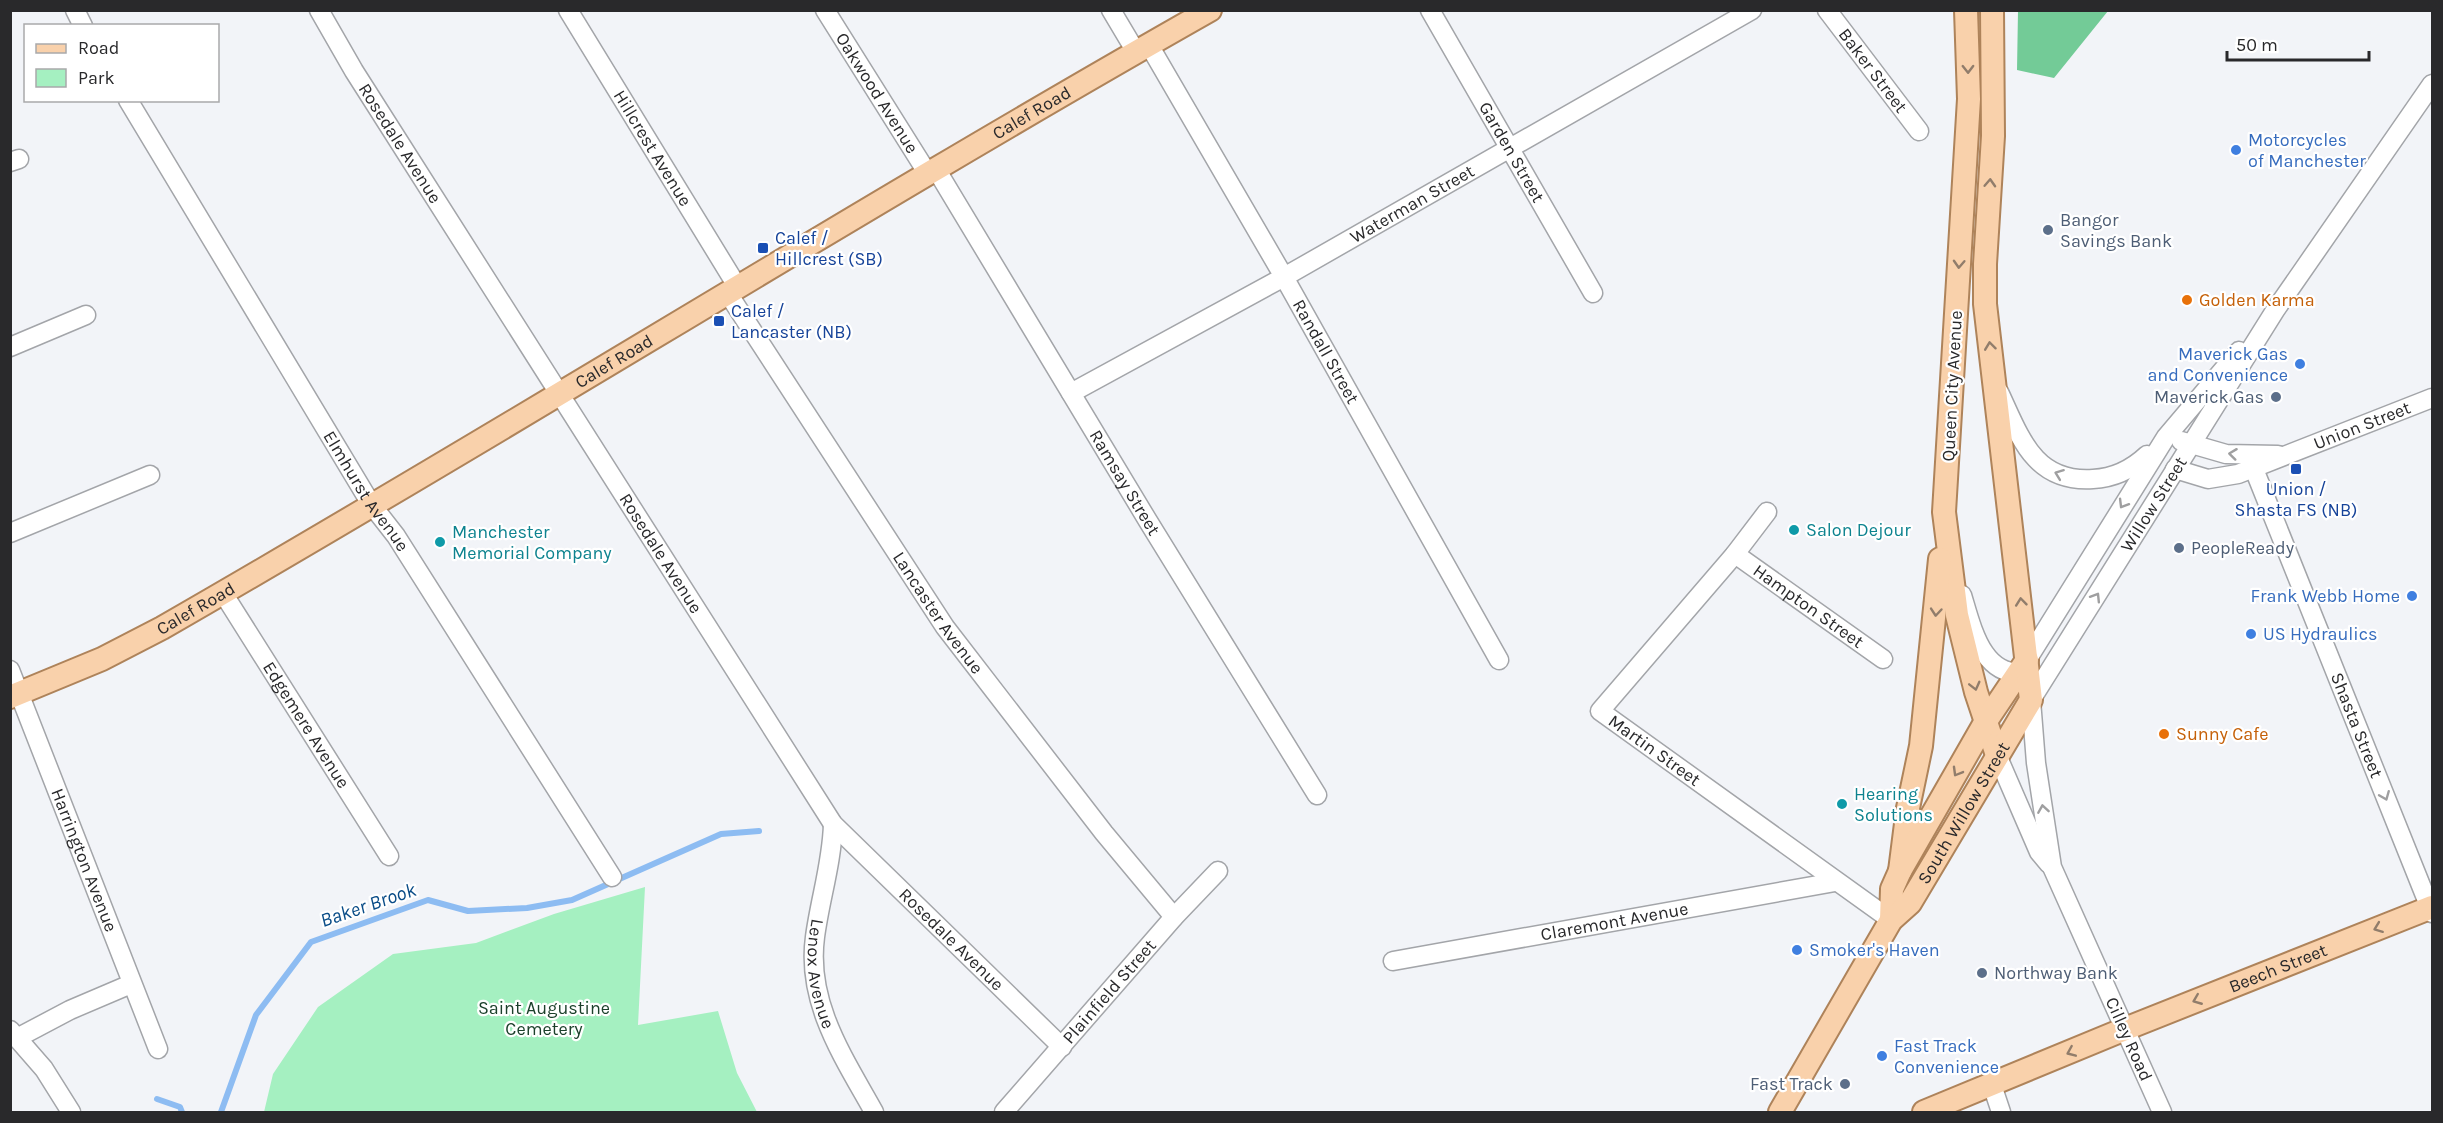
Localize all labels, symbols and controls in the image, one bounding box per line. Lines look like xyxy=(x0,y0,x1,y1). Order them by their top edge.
legend xyxy=(24,24,219,102)
street label: Baker Street xyxy=(1834,24,1912,117)
scale bar xyxy=(2227,24,2370,62)
street label: Oakwood Avenue xyxy=(831,28,923,158)
text: 50 m xyxy=(2236,34,2278,56)
text: Road xyxy=(78,37,119,59)
one-way arrow xyxy=(1962,64,1974,73)
text: Park xyxy=(78,67,115,89)
street label: Rosedale Avenue xyxy=(354,79,446,207)
street label: Calef Road xyxy=(989,81,1075,144)
street label: Hillcrest Avenue xyxy=(609,86,697,210)
street label: Garden Street xyxy=(1474,98,1550,207)
place label: Motorcycles of Manchester xyxy=(2248,129,2366,172)
marker: Motorcycles of Manchester xyxy=(2229,143,2243,157)
street label: Waterman Street xyxy=(1346,160,1478,248)
one-way arrow xyxy=(1983,178,1996,187)
place label: Bangor Savings Bank xyxy=(2060,209,2172,252)
marker: Bangor Savings Bank xyxy=(2041,223,2055,237)
place label: Calef / Hillcrest (SB) xyxy=(775,227,883,270)
marker: Calef / Hillcrest (SB) xyxy=(756,241,770,255)
one-way arrow xyxy=(1953,259,1966,268)
place label: Golden Karma xyxy=(2199,289,2315,311)
marker: Golden Karma xyxy=(2180,293,2194,307)
street label: Randall Street xyxy=(1288,296,1364,408)
place label: Calef / Lancaster (NB) xyxy=(731,300,852,343)
street label: Queen City Avenue xyxy=(1937,310,1967,462)
marker: Calef / Lancaster (NB) xyxy=(712,314,726,328)
street label: Calef Road xyxy=(571,329,657,393)
one-way arrow xyxy=(1984,342,1997,351)
place label: Maverick Gas and Convenience xyxy=(2147,343,2288,386)
marker: Maverick Gas and Convenience xyxy=(2293,357,2307,371)
place label: Maverick Gas xyxy=(2154,386,2264,408)
marker: Maverick Gas xyxy=(2269,390,2283,404)
street label: Union Street xyxy=(2310,396,2414,454)
street label: Ramsay Street xyxy=(1085,426,1165,540)
street label: Elmhurst Avenue xyxy=(319,427,414,555)
one-way arrow xyxy=(2228,448,2238,461)
street label: Willow Street xyxy=(2116,452,2192,556)
marker: Union / Shasta FS (NB) xyxy=(2289,462,2303,476)
one-way arrow xyxy=(2054,469,2065,481)
place label: Union / Shasta FS (NB) xyxy=(2235,478,2357,521)
street label: Rosedale Avenue xyxy=(615,489,707,617)
one-way arrow xyxy=(2119,498,2130,508)
place label: Salon Dejour xyxy=(1806,519,1911,541)
place label: Manchester Memorial Company xyxy=(452,521,612,564)
marker: Salon Dejour xyxy=(1787,523,1801,537)
marker: Manchester Memorial Company xyxy=(433,535,447,549)
place label: PeopleReady xyxy=(2191,537,2295,559)
marker: PeopleReady xyxy=(2172,541,2186,555)
street label: Lancaster Avenue xyxy=(888,547,988,678)
street label: Hampton Street xyxy=(1749,559,1868,653)
street label: Calef Road xyxy=(152,577,239,640)
place label: Frank Webb Home xyxy=(2251,585,2400,607)
marker: Frank Webb Home xyxy=(2405,589,2419,603)
one-way arrow xyxy=(2088,593,2100,603)
one-way arrow xyxy=(2015,598,2028,607)
one-way arrow xyxy=(1930,608,1943,617)
place label: US Hydraulics xyxy=(2263,623,2377,645)
marker: US Hydraulics xyxy=(2244,627,2258,641)
street label: Edgemere Avenue xyxy=(258,657,354,792)
street label: Shasta Street xyxy=(2326,669,2388,781)
one-way arrow xyxy=(1968,681,1981,691)
street label: Martin Street xyxy=(1604,710,1705,791)
place label: Sunny Cafe xyxy=(2176,723,2269,745)
marker: Sunny Cafe xyxy=(2157,727,2171,741)
street label: South Willow Street xyxy=(1913,738,2015,888)
one-way arrow xyxy=(1952,766,1964,776)
place label: Hearing Solutions xyxy=(1854,783,1933,826)
street label: Harrington Avenue xyxy=(46,785,122,935)
one-way arrow xyxy=(2378,790,2390,801)
marker: Hearing Solutions xyxy=(1835,797,1849,811)
one-way arrow xyxy=(2037,805,2050,815)
water label: Baker Brook xyxy=(317,878,420,932)
street label: Rosedale Avenue xyxy=(894,883,1009,995)
street label: Claremont Avenue xyxy=(1539,897,1690,945)
street label: Lenox Avenue xyxy=(803,917,840,1032)
one-way arrow xyxy=(2373,921,2384,934)
street label: Plainfield Street xyxy=(1058,934,1161,1048)
place label: Smoker's Haven xyxy=(1809,939,1940,961)
street label: Beech Street xyxy=(2226,939,2330,998)
marker: Smoker's Haven xyxy=(1790,943,1804,957)
place label: Northway Bank xyxy=(1994,962,2118,984)
marker: Northway Bank xyxy=(1975,966,1989,980)
one-way arrow xyxy=(2193,993,2204,1005)
street label: Cilley Road xyxy=(2101,994,2157,1084)
park label: Saint Augustine Cemetery xyxy=(478,997,610,1040)
place label: Fast Track Convenience xyxy=(1894,1035,1999,1078)
one-way arrow xyxy=(2066,1045,2077,1057)
marker: Fast Track Convenience xyxy=(1875,1049,1889,1063)
place label: Fast Track xyxy=(1750,1073,1833,1095)
marker: Fast Track xyxy=(1838,1077,1852,1091)

